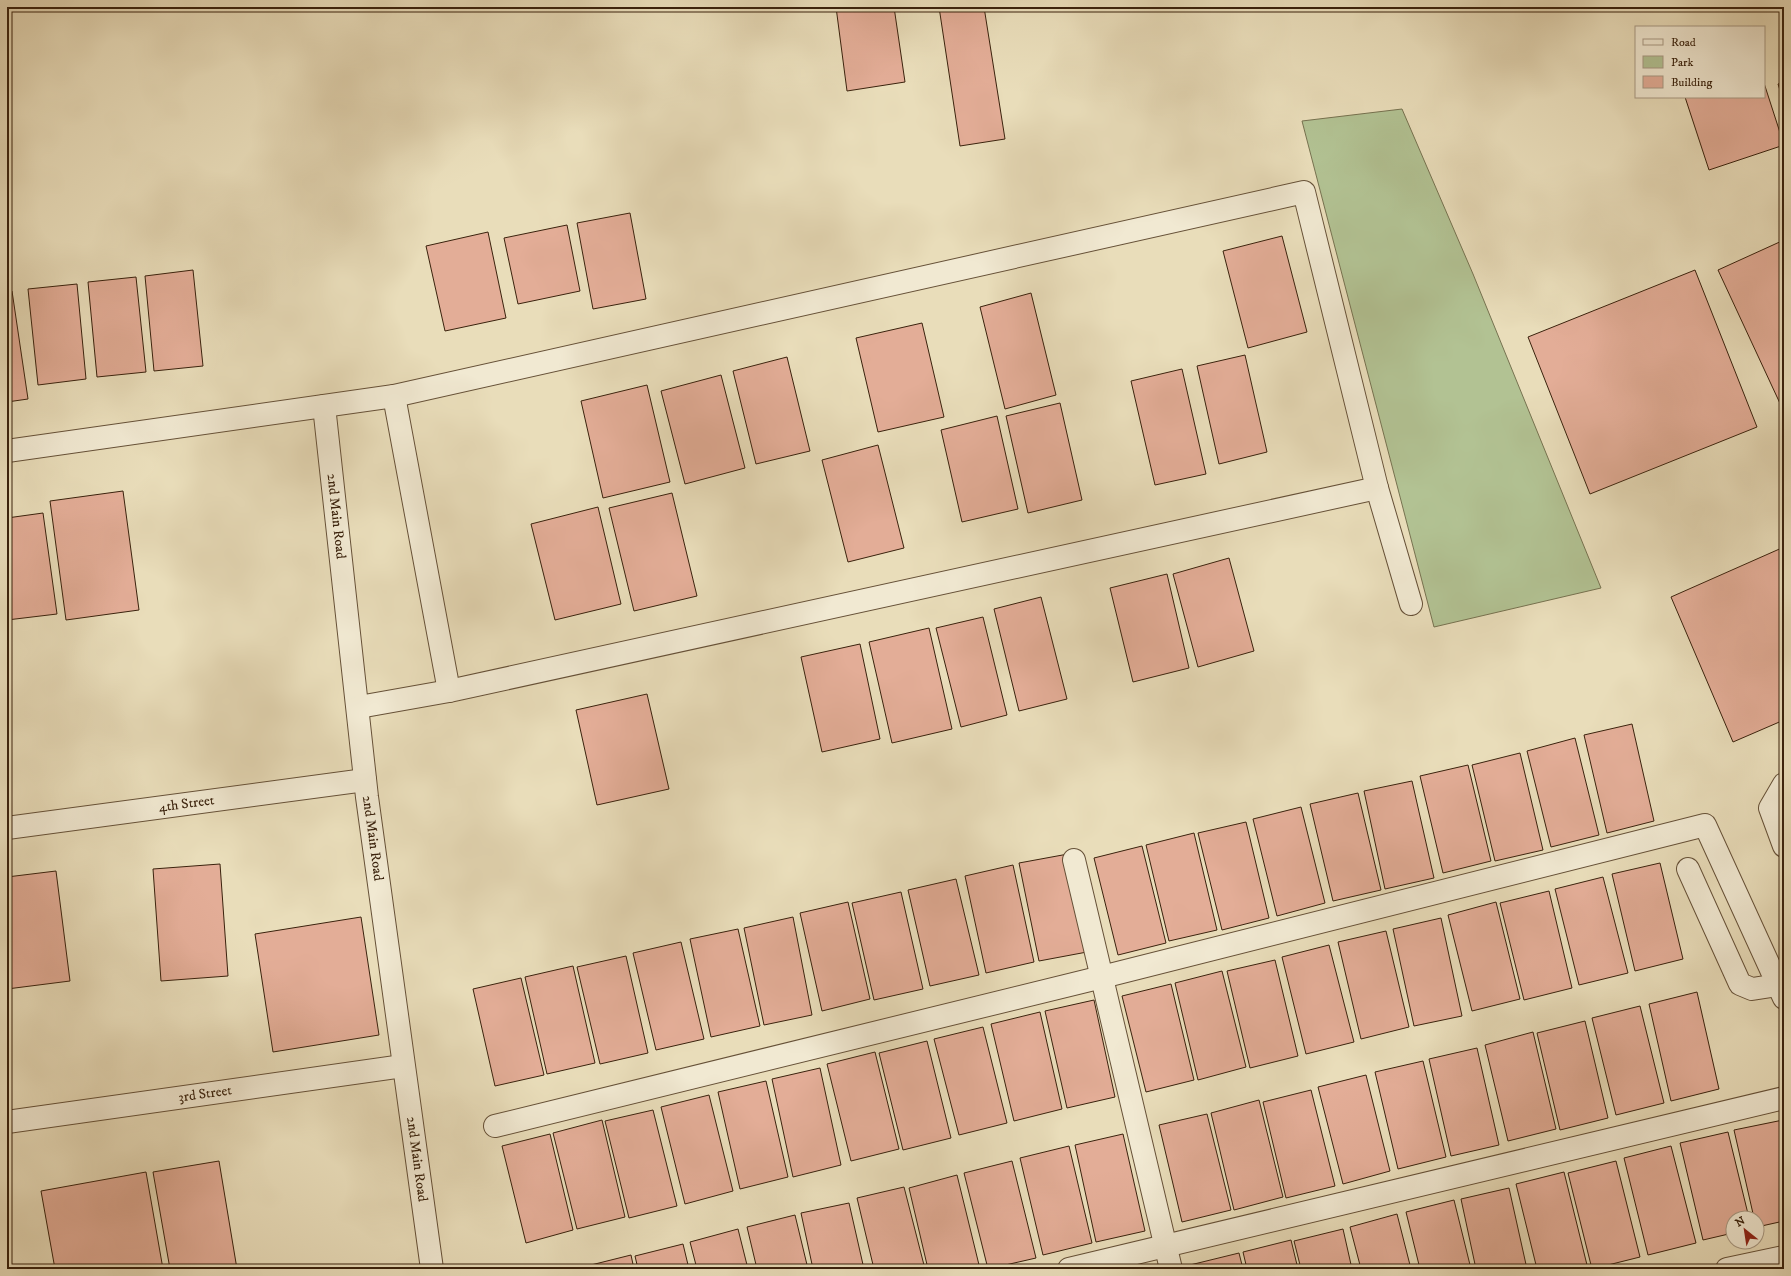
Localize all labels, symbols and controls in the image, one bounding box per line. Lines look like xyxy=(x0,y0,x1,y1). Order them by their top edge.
legend xyxy=(1635,26,1765,98)
text: Road xyxy=(1671,35,1696,50)
text: Park xyxy=(1671,55,1693,70)
text: Building xyxy=(1671,75,1712,90)
street label: 2nd Main Road xyxy=(322,473,350,560)
street label: 4th Street xyxy=(157,791,216,817)
street label: 2nd Main Road xyxy=(358,794,387,882)
street label: 3rd Street xyxy=(177,1081,233,1107)
street label: 2nd Main Road xyxy=(402,1115,432,1203)
north arrow xyxy=(1725,1210,1765,1250)
text: N xyxy=(1733,1214,1748,1231)

